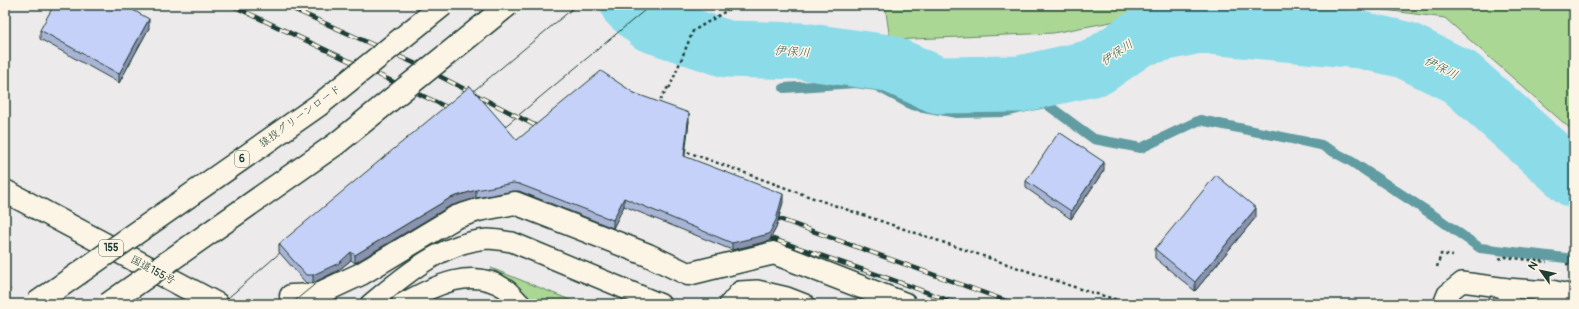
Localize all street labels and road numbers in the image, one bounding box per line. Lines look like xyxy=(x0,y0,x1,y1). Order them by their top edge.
street label: 猿投グリーンロード xyxy=(256,82,344,150)
road number: 6 xyxy=(235,151,249,167)
road number: 155 xyxy=(99,240,123,256)
street label: 国道155号 xyxy=(128,253,178,287)

